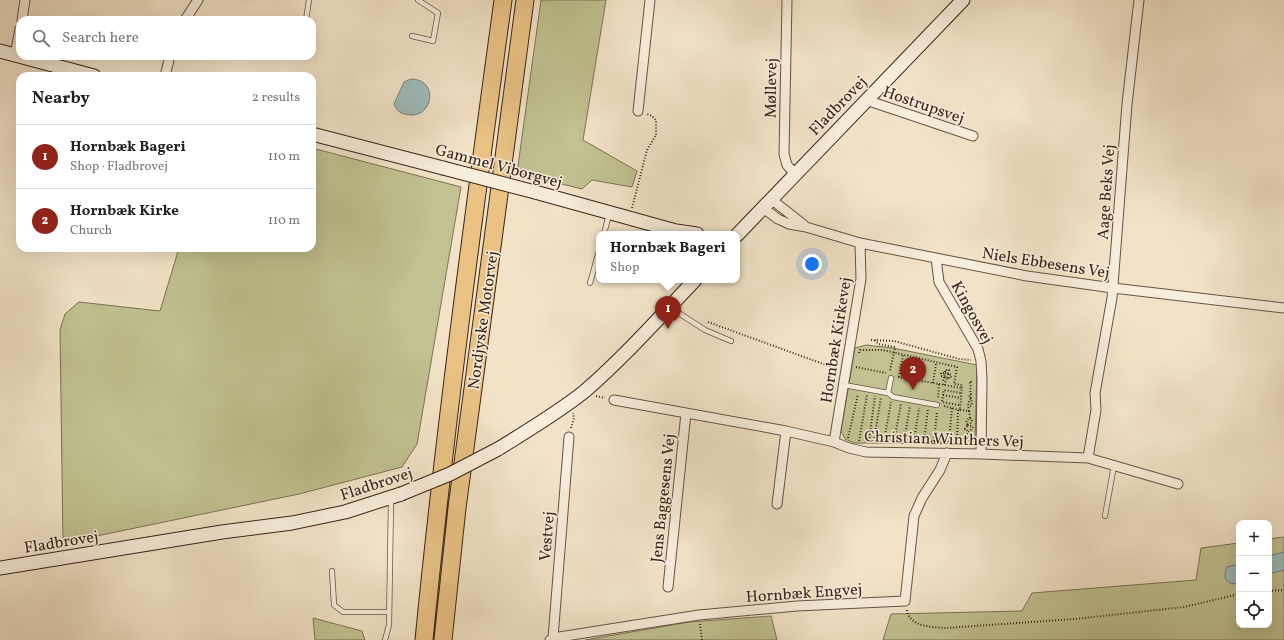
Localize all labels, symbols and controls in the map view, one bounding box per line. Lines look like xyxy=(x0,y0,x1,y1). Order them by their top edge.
search box xyxy=(16,16,316,60)
icon: search xyxy=(30,27,52,49)
text: Search here xyxy=(62,28,139,49)
street label: Møllevej xyxy=(760,58,784,118)
street label: Fladbrovej xyxy=(804,72,872,141)
street label: Hostrupsvej xyxy=(880,82,967,130)
text: Nearby xyxy=(32,87,90,110)
text: 2 results xyxy=(252,89,300,107)
text: Hornbæk Bageri xyxy=(70,137,186,158)
street label: Gammel Viborgvej xyxy=(433,139,564,194)
street label: Aage Beks Vej xyxy=(1093,144,1121,241)
text: 1 xyxy=(42,148,48,166)
text: 110 m xyxy=(268,148,300,166)
text: Shop · Fladbrovej xyxy=(70,158,168,176)
text: Hornbæk Kirke xyxy=(70,201,179,222)
text: 2 xyxy=(42,212,48,230)
text: 110 m xyxy=(268,212,300,230)
text: Church xyxy=(70,222,112,240)
popup xyxy=(596,231,740,283)
text: Hornbæk Bageri xyxy=(610,238,726,259)
street label: Niels Ebbesens Vej xyxy=(980,243,1111,285)
street label: Nordjyske Motorvej xyxy=(463,250,505,391)
your location xyxy=(802,254,822,274)
text: Shop xyxy=(610,259,639,277)
street label: Hornbæk Kirkevej xyxy=(816,276,858,405)
street label: Kingosvej xyxy=(945,278,998,348)
pin: 1 xyxy=(655,296,681,329)
pin: 2 xyxy=(900,357,926,390)
street label: Christian Winthers Vej xyxy=(864,426,1024,454)
street label: Jens Baggesens Vej xyxy=(646,433,682,564)
street label: Fladbrovej xyxy=(338,463,416,507)
street label: Vestvej xyxy=(535,510,561,562)
map controls xyxy=(1236,520,1272,628)
button: + xyxy=(1236,520,1272,556)
street label: Fladbrovej xyxy=(23,526,100,560)
button: − xyxy=(1236,556,1272,592)
street label: Hornbæk Engvej xyxy=(745,579,863,609)
button: locate xyxy=(1236,592,1272,628)

